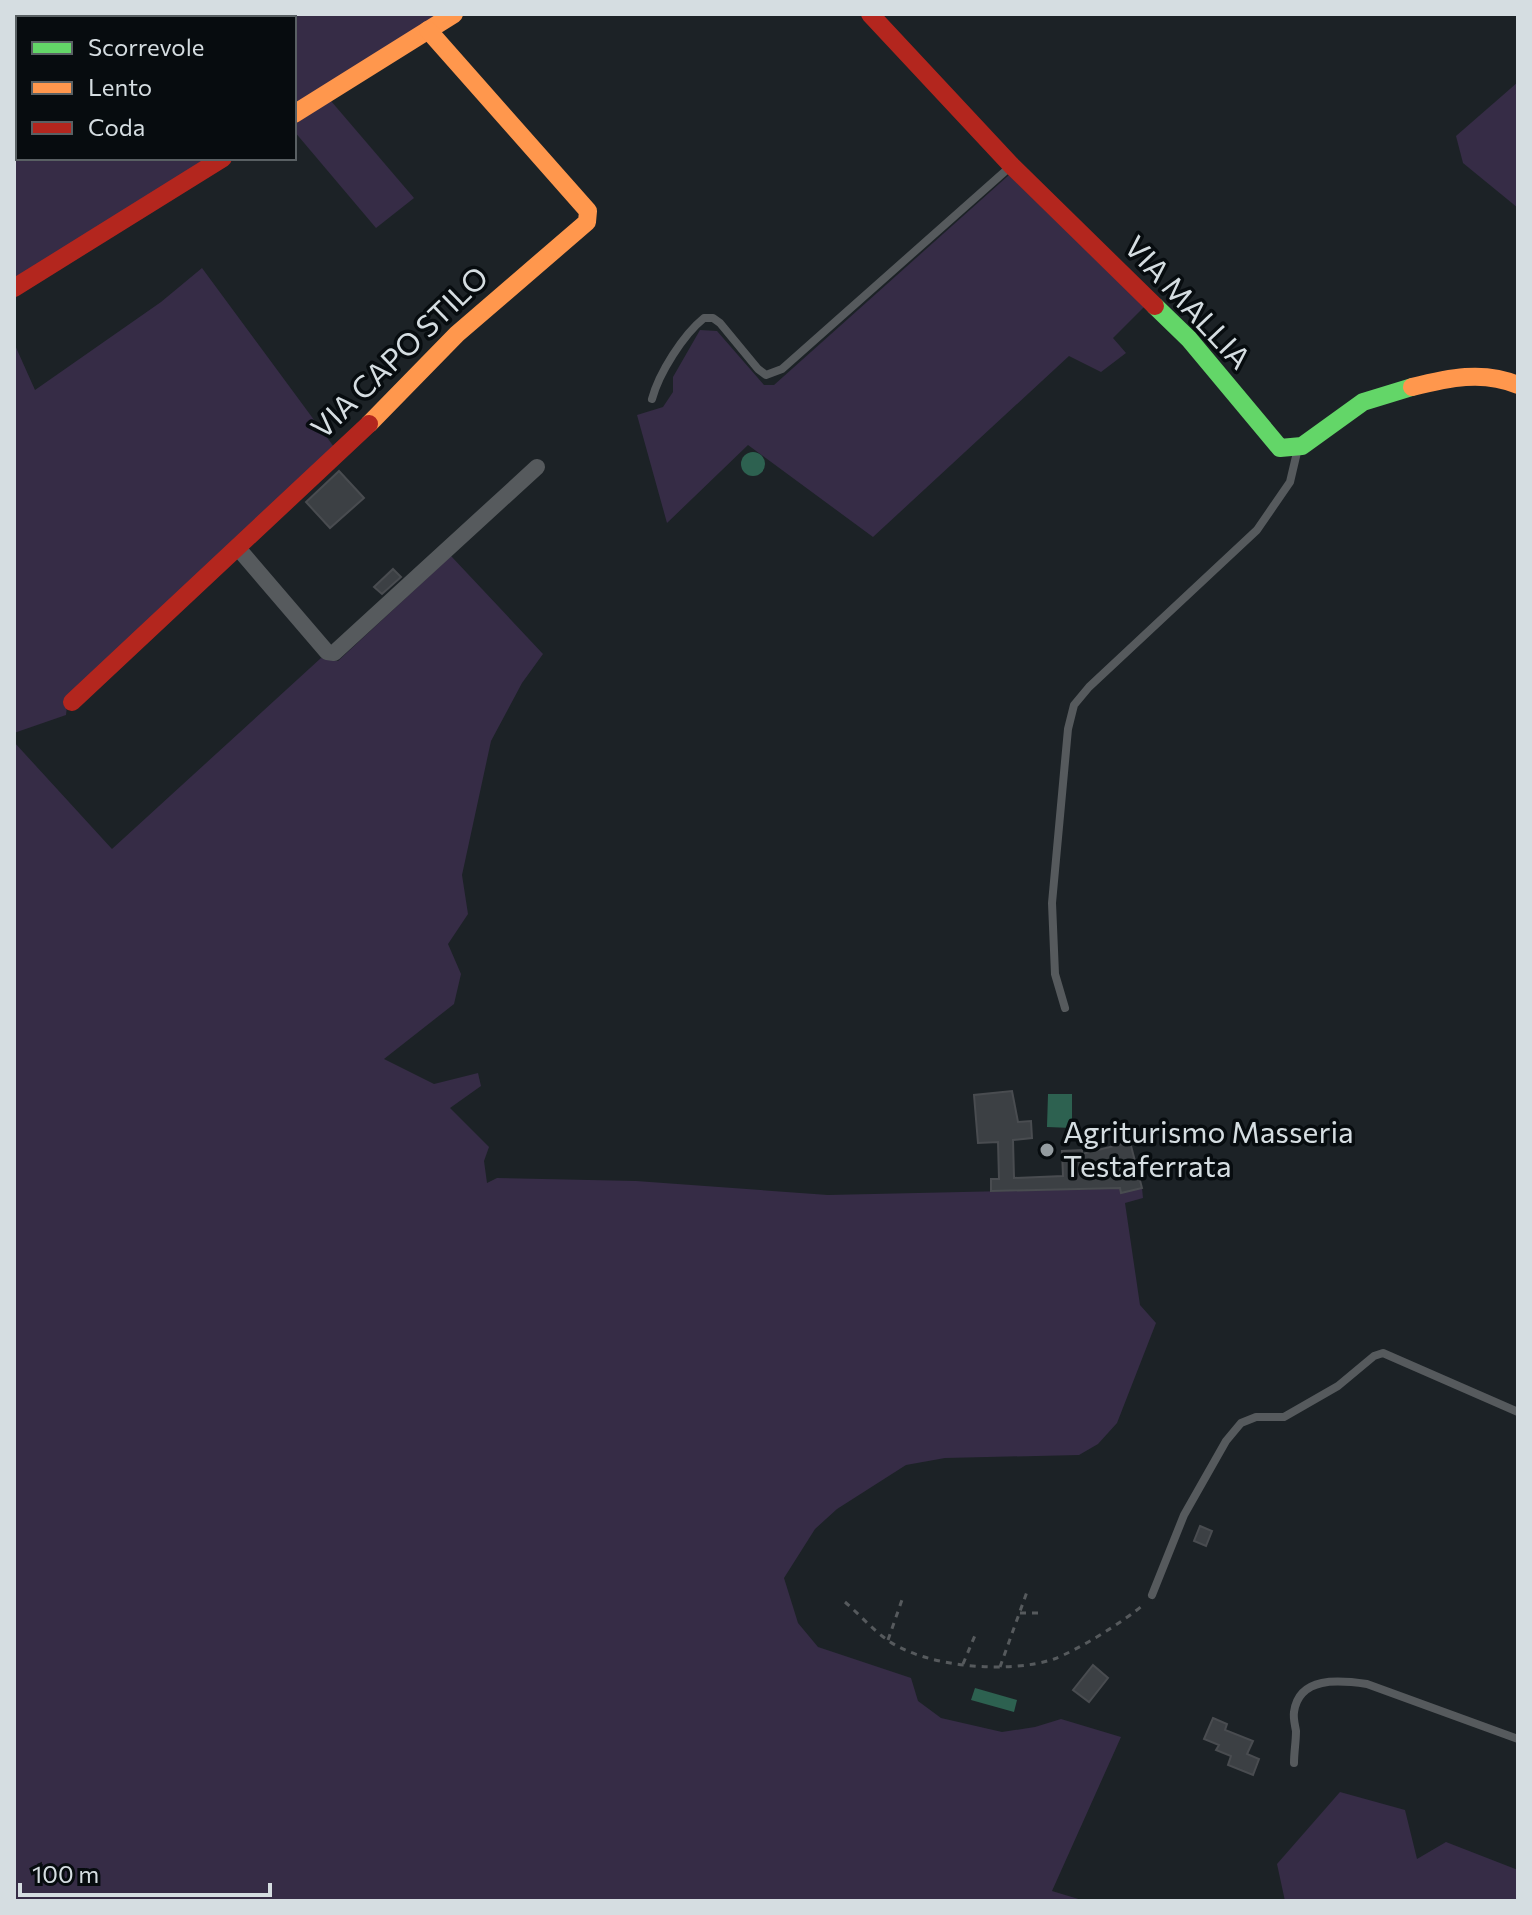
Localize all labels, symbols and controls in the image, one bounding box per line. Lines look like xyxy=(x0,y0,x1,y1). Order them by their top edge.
legend xyxy=(16,16,296,160)
text: Scorrevole xyxy=(88,32,204,61)
text: Lento xyxy=(88,72,152,101)
text: Coda xyxy=(88,112,145,141)
street label: VIA MALLIA xyxy=(1118,227,1260,375)
street label: VIA CAPO STILO xyxy=(302,257,494,445)
place label: Agriturismo Masseria Testaferrata xyxy=(1063,1112,1354,1183)
marker: Agriturismo Masseria Testaferrata xyxy=(1038,1141,1056,1159)
scale bar xyxy=(20,1847,270,1897)
text: 100 m xyxy=(32,1859,99,1888)

